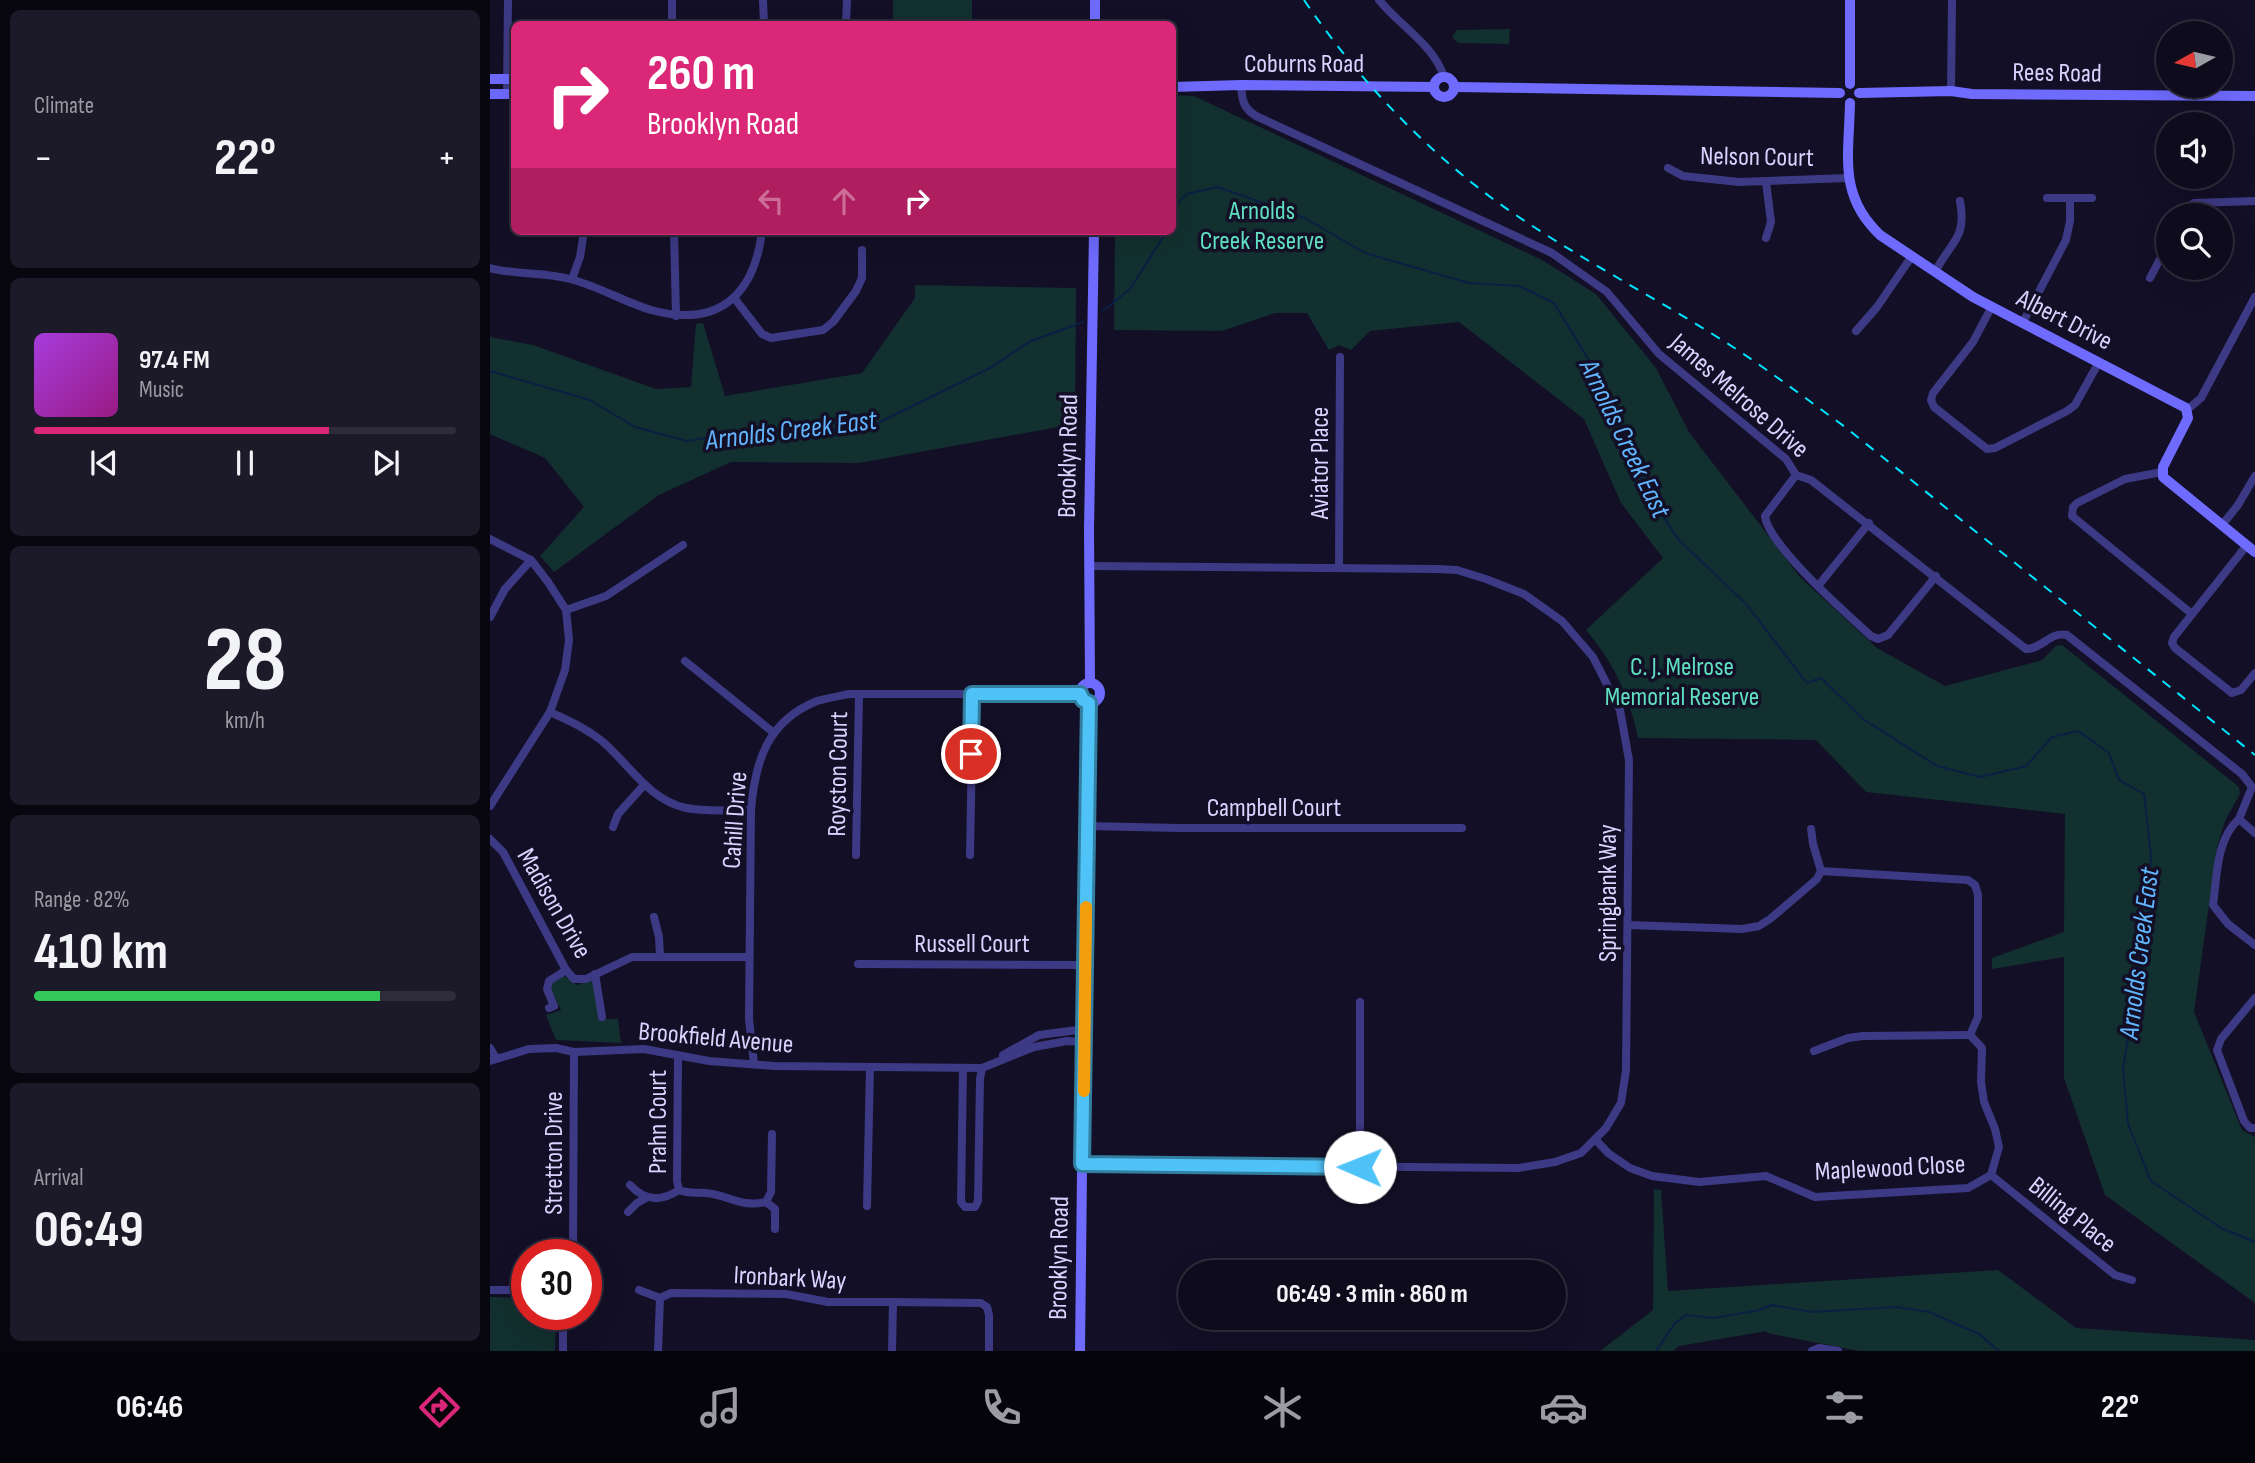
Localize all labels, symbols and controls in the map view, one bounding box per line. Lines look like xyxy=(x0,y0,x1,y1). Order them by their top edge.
north arrow xyxy=(2156,21,2233,98)
map controls xyxy=(2156,21,2233,280)
text: 260 m xyxy=(647,45,755,104)
icon: right xyxy=(532,49,623,140)
street label: Coburns Road xyxy=(1244,49,1364,80)
street label: Rees Road xyxy=(2012,57,2102,90)
text: Climate xyxy=(34,92,94,120)
text: Brooklyn Road xyxy=(647,105,799,144)
button: sound xyxy=(2156,112,2233,189)
text: 22° xyxy=(214,127,276,190)
text: − xyxy=(34,136,53,181)
text: + xyxy=(437,136,456,181)
street label: Nelson Court xyxy=(1700,141,1814,174)
icon: left xyxy=(752,182,790,220)
icon: ahead xyxy=(825,182,863,220)
icon: right xyxy=(898,182,936,220)
park label: Arnolds Creek Reserve xyxy=(1200,196,1324,257)
button: search xyxy=(2156,203,2233,280)
street label: Albert Drive xyxy=(2011,283,2117,357)
street label: James Melrose Drive xyxy=(1662,327,1815,465)
text: 97.4 FM xyxy=(139,345,210,376)
water label: Arnolds Creek East xyxy=(1572,353,1677,524)
text: Music xyxy=(139,376,184,404)
street label: Brooklyn Road xyxy=(1052,394,1085,518)
water label: Arnolds Creek East xyxy=(703,404,879,457)
street label: Aviator Place xyxy=(1305,407,1336,520)
icon: previous xyxy=(85,444,123,482)
icon: pause xyxy=(226,444,264,482)
icon: next xyxy=(367,444,405,482)
text: 28 xyxy=(204,607,286,716)
park label: C. J. Melrose Memorial Reserve xyxy=(1605,652,1759,713)
text: km/h xyxy=(225,707,265,735)
street label: Royston Court xyxy=(822,711,855,837)
pin xyxy=(941,724,1001,784)
icon: arrive xyxy=(952,735,990,773)
street label: Cahill Drive xyxy=(717,770,754,870)
street label: Campbell Court xyxy=(1207,793,1341,824)
street label: Springbank Way xyxy=(1593,824,1624,962)
street label: Madison Drive xyxy=(510,843,598,964)
water label: Arnolds Creek East xyxy=(2113,865,2166,1042)
text: Range · 82% xyxy=(34,886,130,914)
text: 410 km xyxy=(34,921,168,984)
street label: Russell Court xyxy=(914,929,1030,960)
street label: Brookfield Avenue xyxy=(637,1016,795,1061)
street label: Prahn Court xyxy=(643,1070,674,1174)
street label: Stretton Drive xyxy=(539,1091,570,1215)
position arrow xyxy=(1323,1130,1397,1204)
street label: Maplewood Close xyxy=(1814,1149,1966,1188)
text: Arrival xyxy=(34,1164,83,1192)
street label: Billing Place xyxy=(2022,1170,2122,1260)
street label: Brooklyn Road xyxy=(1043,1196,1076,1320)
text: 06:49 xyxy=(34,1199,144,1262)
speed limit sign: 30 xyxy=(511,1239,602,1330)
street label: Ironbark Way xyxy=(733,1260,847,1297)
text: 06:49 · 3 min · 860 m xyxy=(1276,1279,1468,1310)
icon: directions xyxy=(415,1383,464,1432)
icon: music xyxy=(696,1383,745,1432)
icon: phone xyxy=(977,1383,1026,1432)
icon: climate xyxy=(1258,1383,1307,1432)
icon: car xyxy=(1539,1383,1588,1432)
icon: filters xyxy=(1820,1383,1869,1432)
text: 06:46 xyxy=(116,1388,183,1427)
text: 22° xyxy=(2101,1388,2139,1427)

